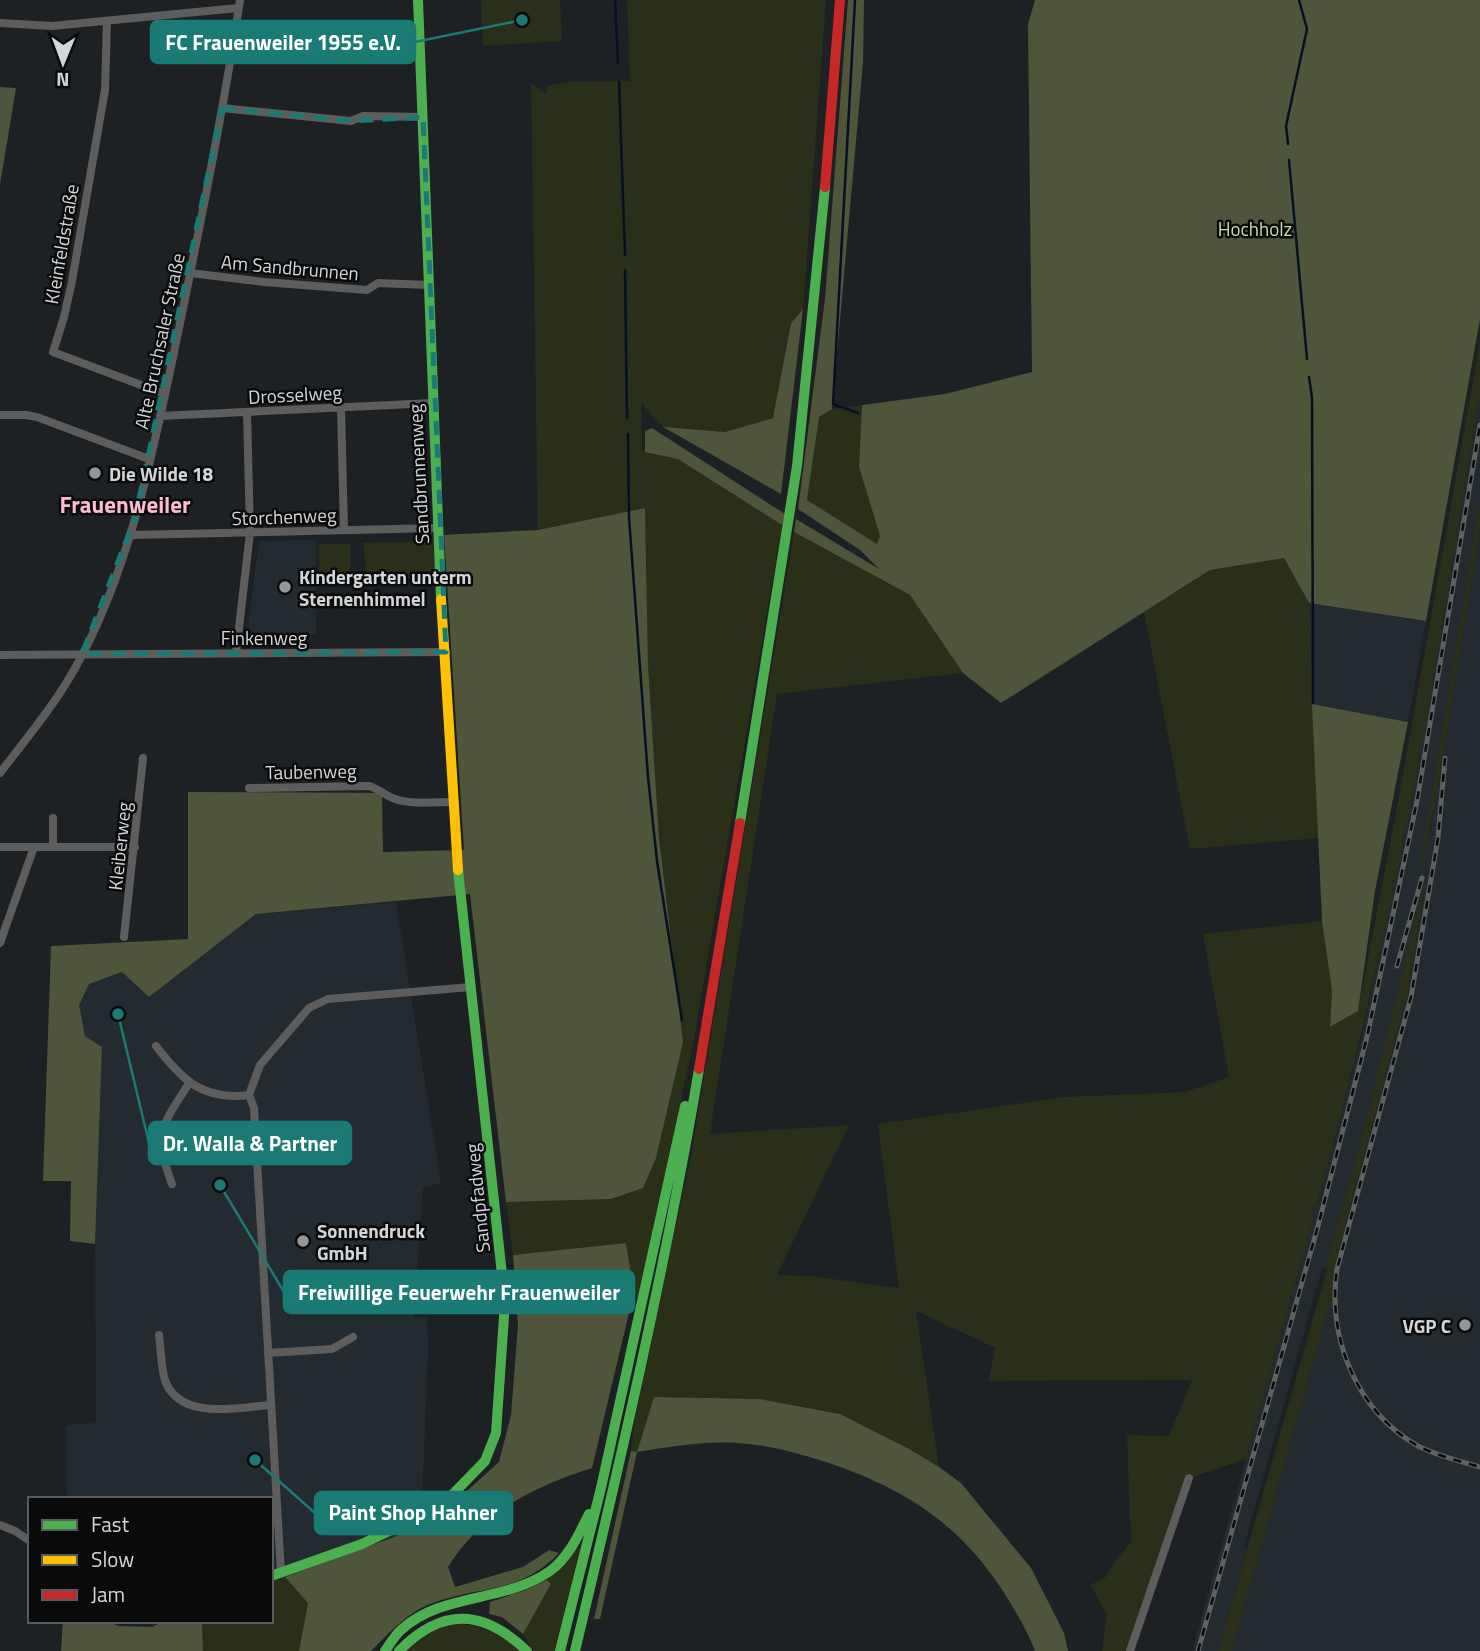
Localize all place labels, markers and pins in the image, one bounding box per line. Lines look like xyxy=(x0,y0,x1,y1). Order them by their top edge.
callout: FC Frauenweiler 1955 e.V. xyxy=(151,21,415,63)
place label: Die Wilde 18 xyxy=(109,459,214,488)
marker: Die Wilde 18 xyxy=(87,465,103,481)
place label: Kindergarten unterm Sternenhimmel xyxy=(299,562,472,613)
marker: Kindergarten unterm Sternenhimmel xyxy=(277,579,293,595)
callout: Dr. Walla & Partner xyxy=(149,1122,351,1164)
place label: Sonnendruck GmbH xyxy=(317,1216,425,1267)
marker: Sonnendruck GmbH xyxy=(295,1233,311,1249)
callout: Freiwillige Feuerwehr Frauenweiler xyxy=(284,1271,634,1313)
place label: VGP C xyxy=(1402,1311,1451,1340)
marker: VGP C xyxy=(1457,1317,1473,1333)
callout: Paint Shop Hahner xyxy=(315,1492,512,1534)

